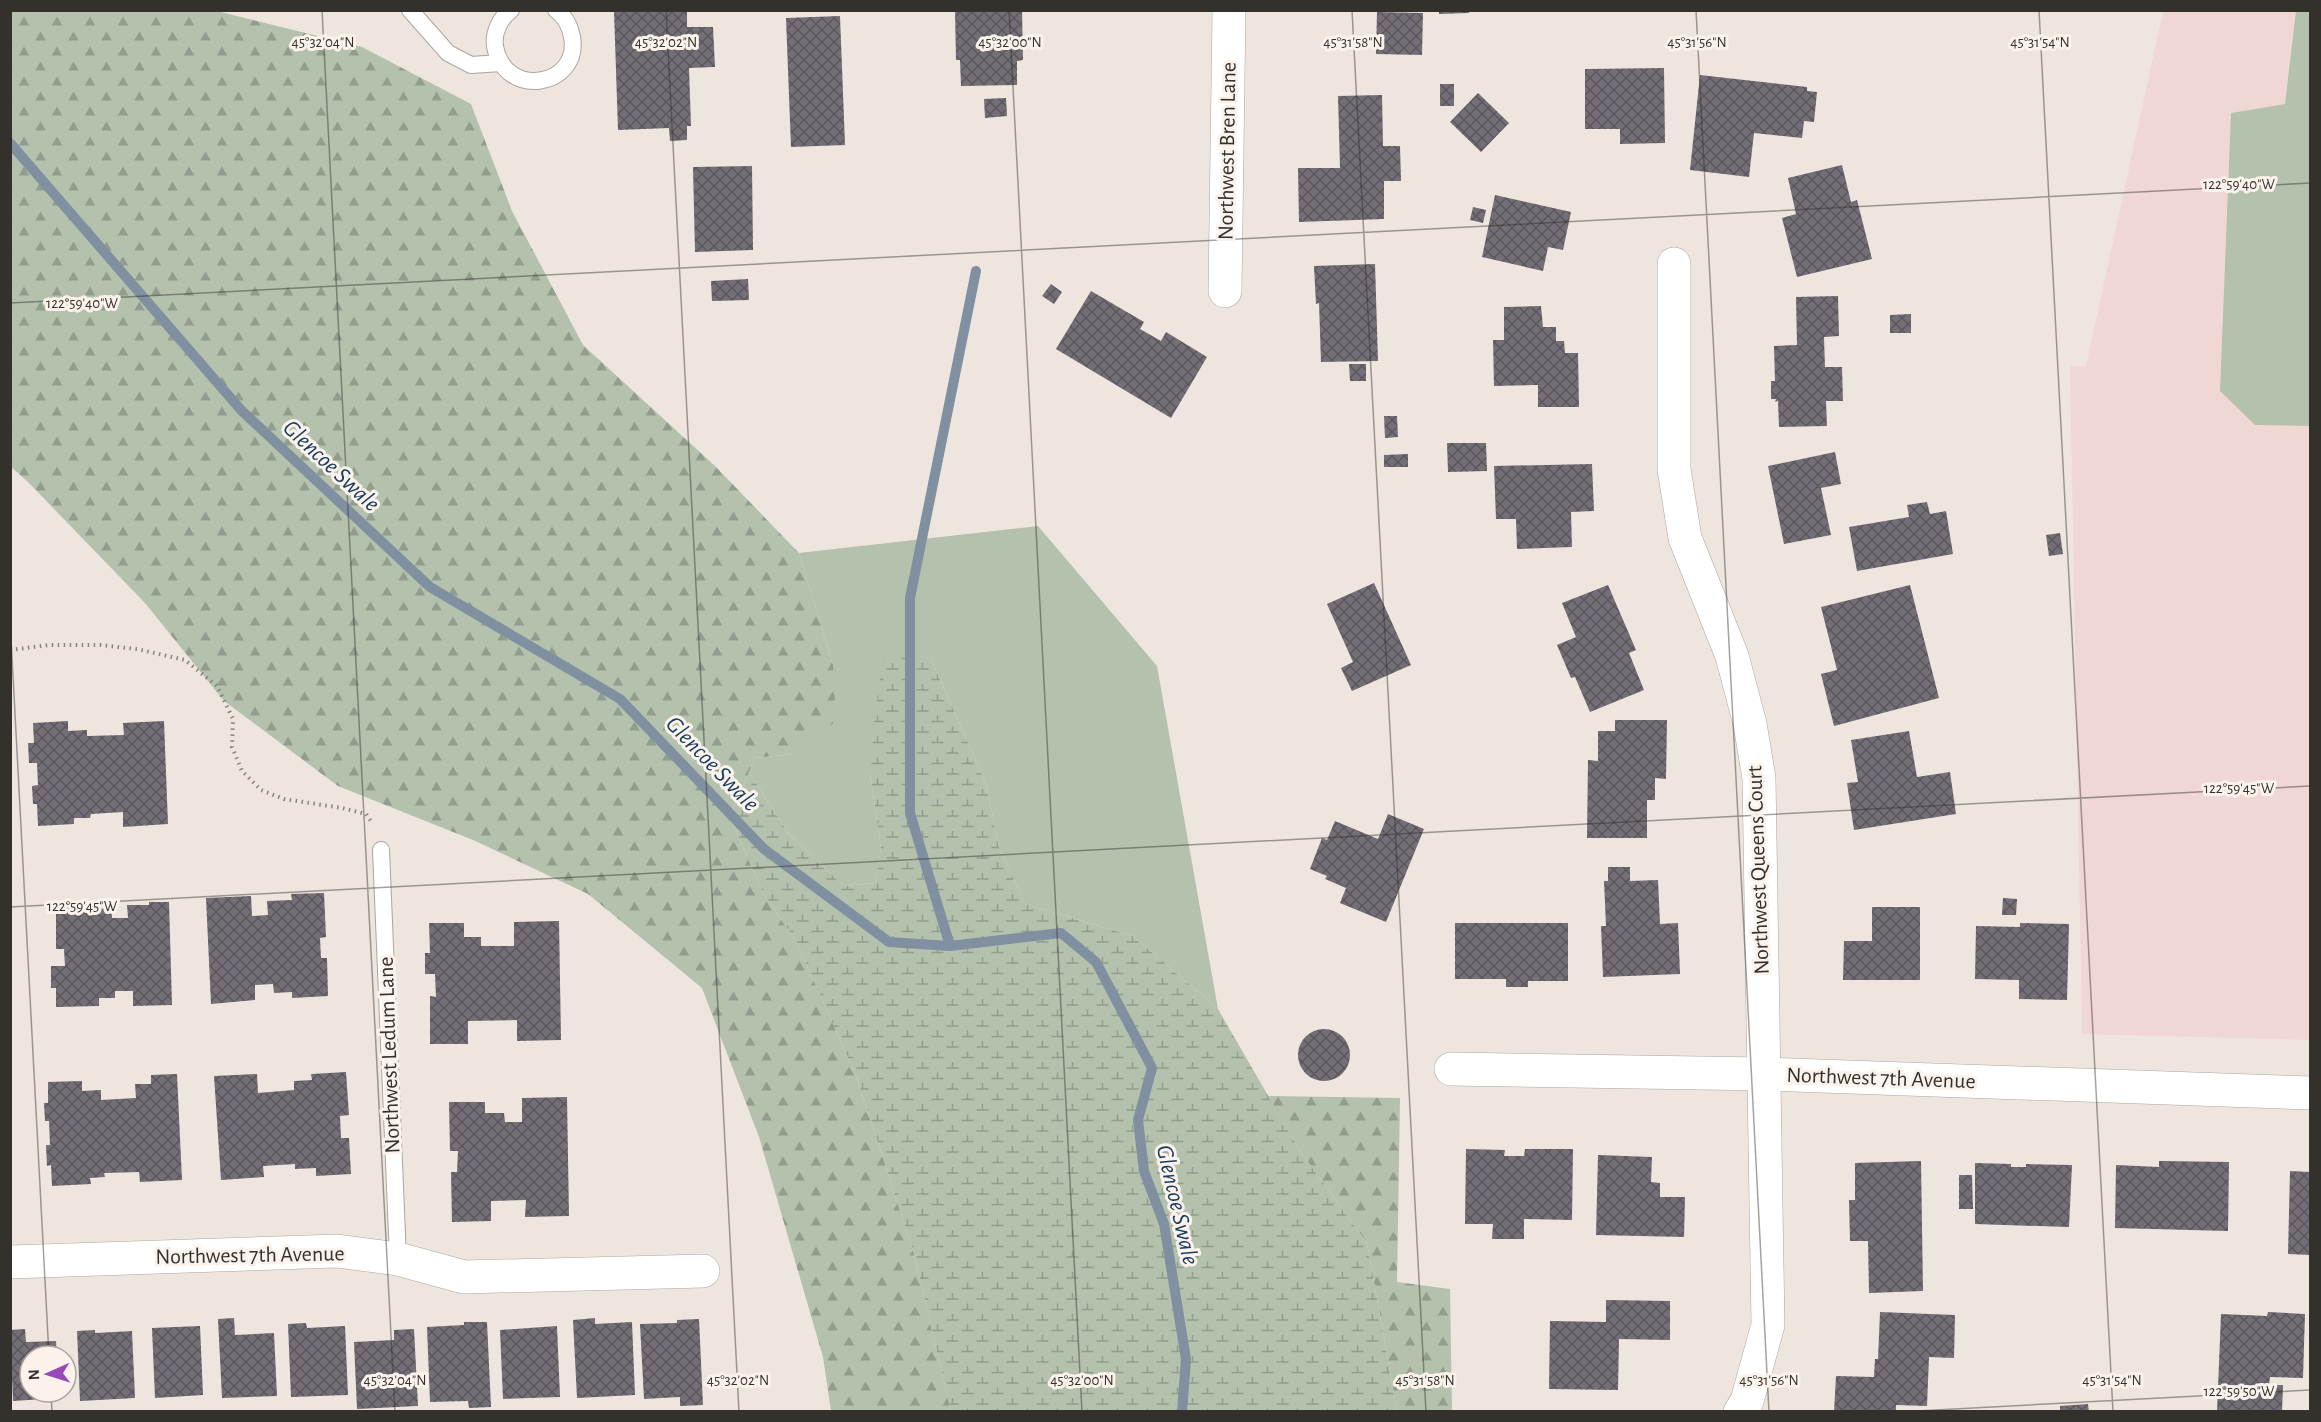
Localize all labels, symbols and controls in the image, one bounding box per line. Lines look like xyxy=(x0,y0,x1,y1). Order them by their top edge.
text: 45°32'04"N xyxy=(292,35,354,50)
text: 45°32'02"N xyxy=(635,35,697,50)
text: 45°32'00"N xyxy=(978,35,1042,50)
text: 45°31'58"N xyxy=(1323,35,1383,50)
text: 45°31'56"N xyxy=(1667,35,1727,50)
text: 45°31'54"N xyxy=(2010,35,2070,50)
street label: Northwest Bren Lane xyxy=(1214,62,1240,240)
text: 122°59'40"W xyxy=(2203,177,2276,192)
text: 122°59'40"W xyxy=(46,296,119,311)
water label: Glencoe Swale xyxy=(278,416,384,516)
water label: Glencoe Swale xyxy=(661,712,763,816)
street label: Northwest Queens Court xyxy=(1743,765,1773,975)
text: 122°59'45"W xyxy=(2204,781,2275,796)
text: 122°59'45"W xyxy=(47,899,118,914)
street label: Northwest Ledum Lane xyxy=(375,956,403,1154)
street label: Northwest 7th Avenue xyxy=(1786,1064,1976,1092)
water label: Glencoe Swale xyxy=(1152,1143,1202,1267)
street label: Northwest 7th Avenue xyxy=(155,1242,345,1268)
north arrow xyxy=(18,1344,78,1404)
text: N xyxy=(26,1369,42,1381)
text: 45°32'04"N xyxy=(364,1373,426,1388)
text: 45°32'02"N xyxy=(707,1373,769,1388)
text: 45°32'00"N xyxy=(1050,1373,1114,1388)
text: 45°31'58"N xyxy=(1395,1373,1455,1388)
text: 45°31'56"N xyxy=(1739,1373,1799,1388)
text: 45°31'54"N xyxy=(2082,1373,2142,1388)
text: 122°59'50"W xyxy=(2203,1384,2275,1399)

